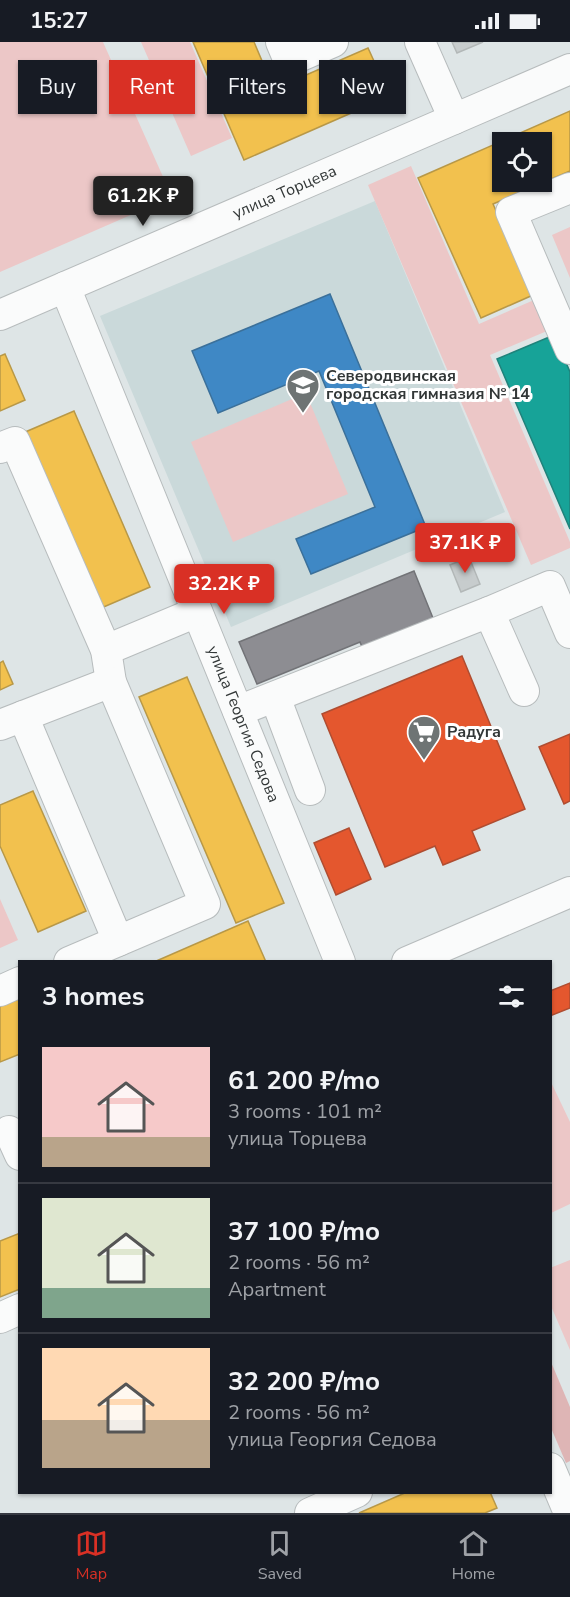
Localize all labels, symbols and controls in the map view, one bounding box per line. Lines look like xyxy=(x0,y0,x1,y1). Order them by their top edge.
text: 15:27 xyxy=(30,6,88,36)
chip: Buy xyxy=(18,60,97,114)
chip: Rent xyxy=(109,60,195,114)
chip: Filters xyxy=(207,60,307,114)
chip: New xyxy=(319,60,406,114)
map controls xyxy=(492,132,552,192)
button: locate xyxy=(492,132,552,192)
street label: улица Торцева xyxy=(229,160,340,224)
pin: 61.2K ₽ xyxy=(88,176,198,227)
text: 61.2K ₽ xyxy=(107,182,179,209)
place label: Северодвинская городская гимназия № 14 xyxy=(326,365,530,405)
school or university icon: Северодвинская городская гимназия № 14 xyxy=(285,367,321,414)
pin: 37.1K ₽ xyxy=(410,523,520,574)
text: 37.1K ₽ xyxy=(429,529,501,556)
pin: 32.2K ₽ xyxy=(169,564,279,615)
text: 32.2K ₽ xyxy=(188,570,260,597)
street label: улица Георгия Седова xyxy=(201,643,285,806)
supermarket icon: Радуга xyxy=(406,714,442,761)
place label: Радуга xyxy=(447,721,501,743)
text: 3 homes xyxy=(42,979,144,1014)
icon: filters xyxy=(495,980,528,1013)
text: 61 200 ₽/mo xyxy=(228,1063,380,1098)
icon: home xyxy=(90,1071,162,1143)
text: 3 rooms · 101 m² xyxy=(228,1098,382,1125)
text: улица Торцева xyxy=(228,1125,367,1152)
text: 37 100 ₽/mo xyxy=(228,1214,380,1249)
icon: home xyxy=(90,1222,162,1294)
text: 2 rooms · 56 m² xyxy=(228,1249,370,1276)
text: Apartment xyxy=(228,1276,326,1303)
text: 32 200 ₽/mo xyxy=(228,1364,380,1399)
icon: home xyxy=(90,1372,162,1444)
text: 2 rooms · 56 m² xyxy=(228,1399,370,1426)
text: улица Георгия Седова xyxy=(228,1426,437,1453)
tab: Map xyxy=(75,1527,108,1585)
tab: Saved xyxy=(258,1527,302,1585)
tab: Home xyxy=(452,1527,495,1585)

